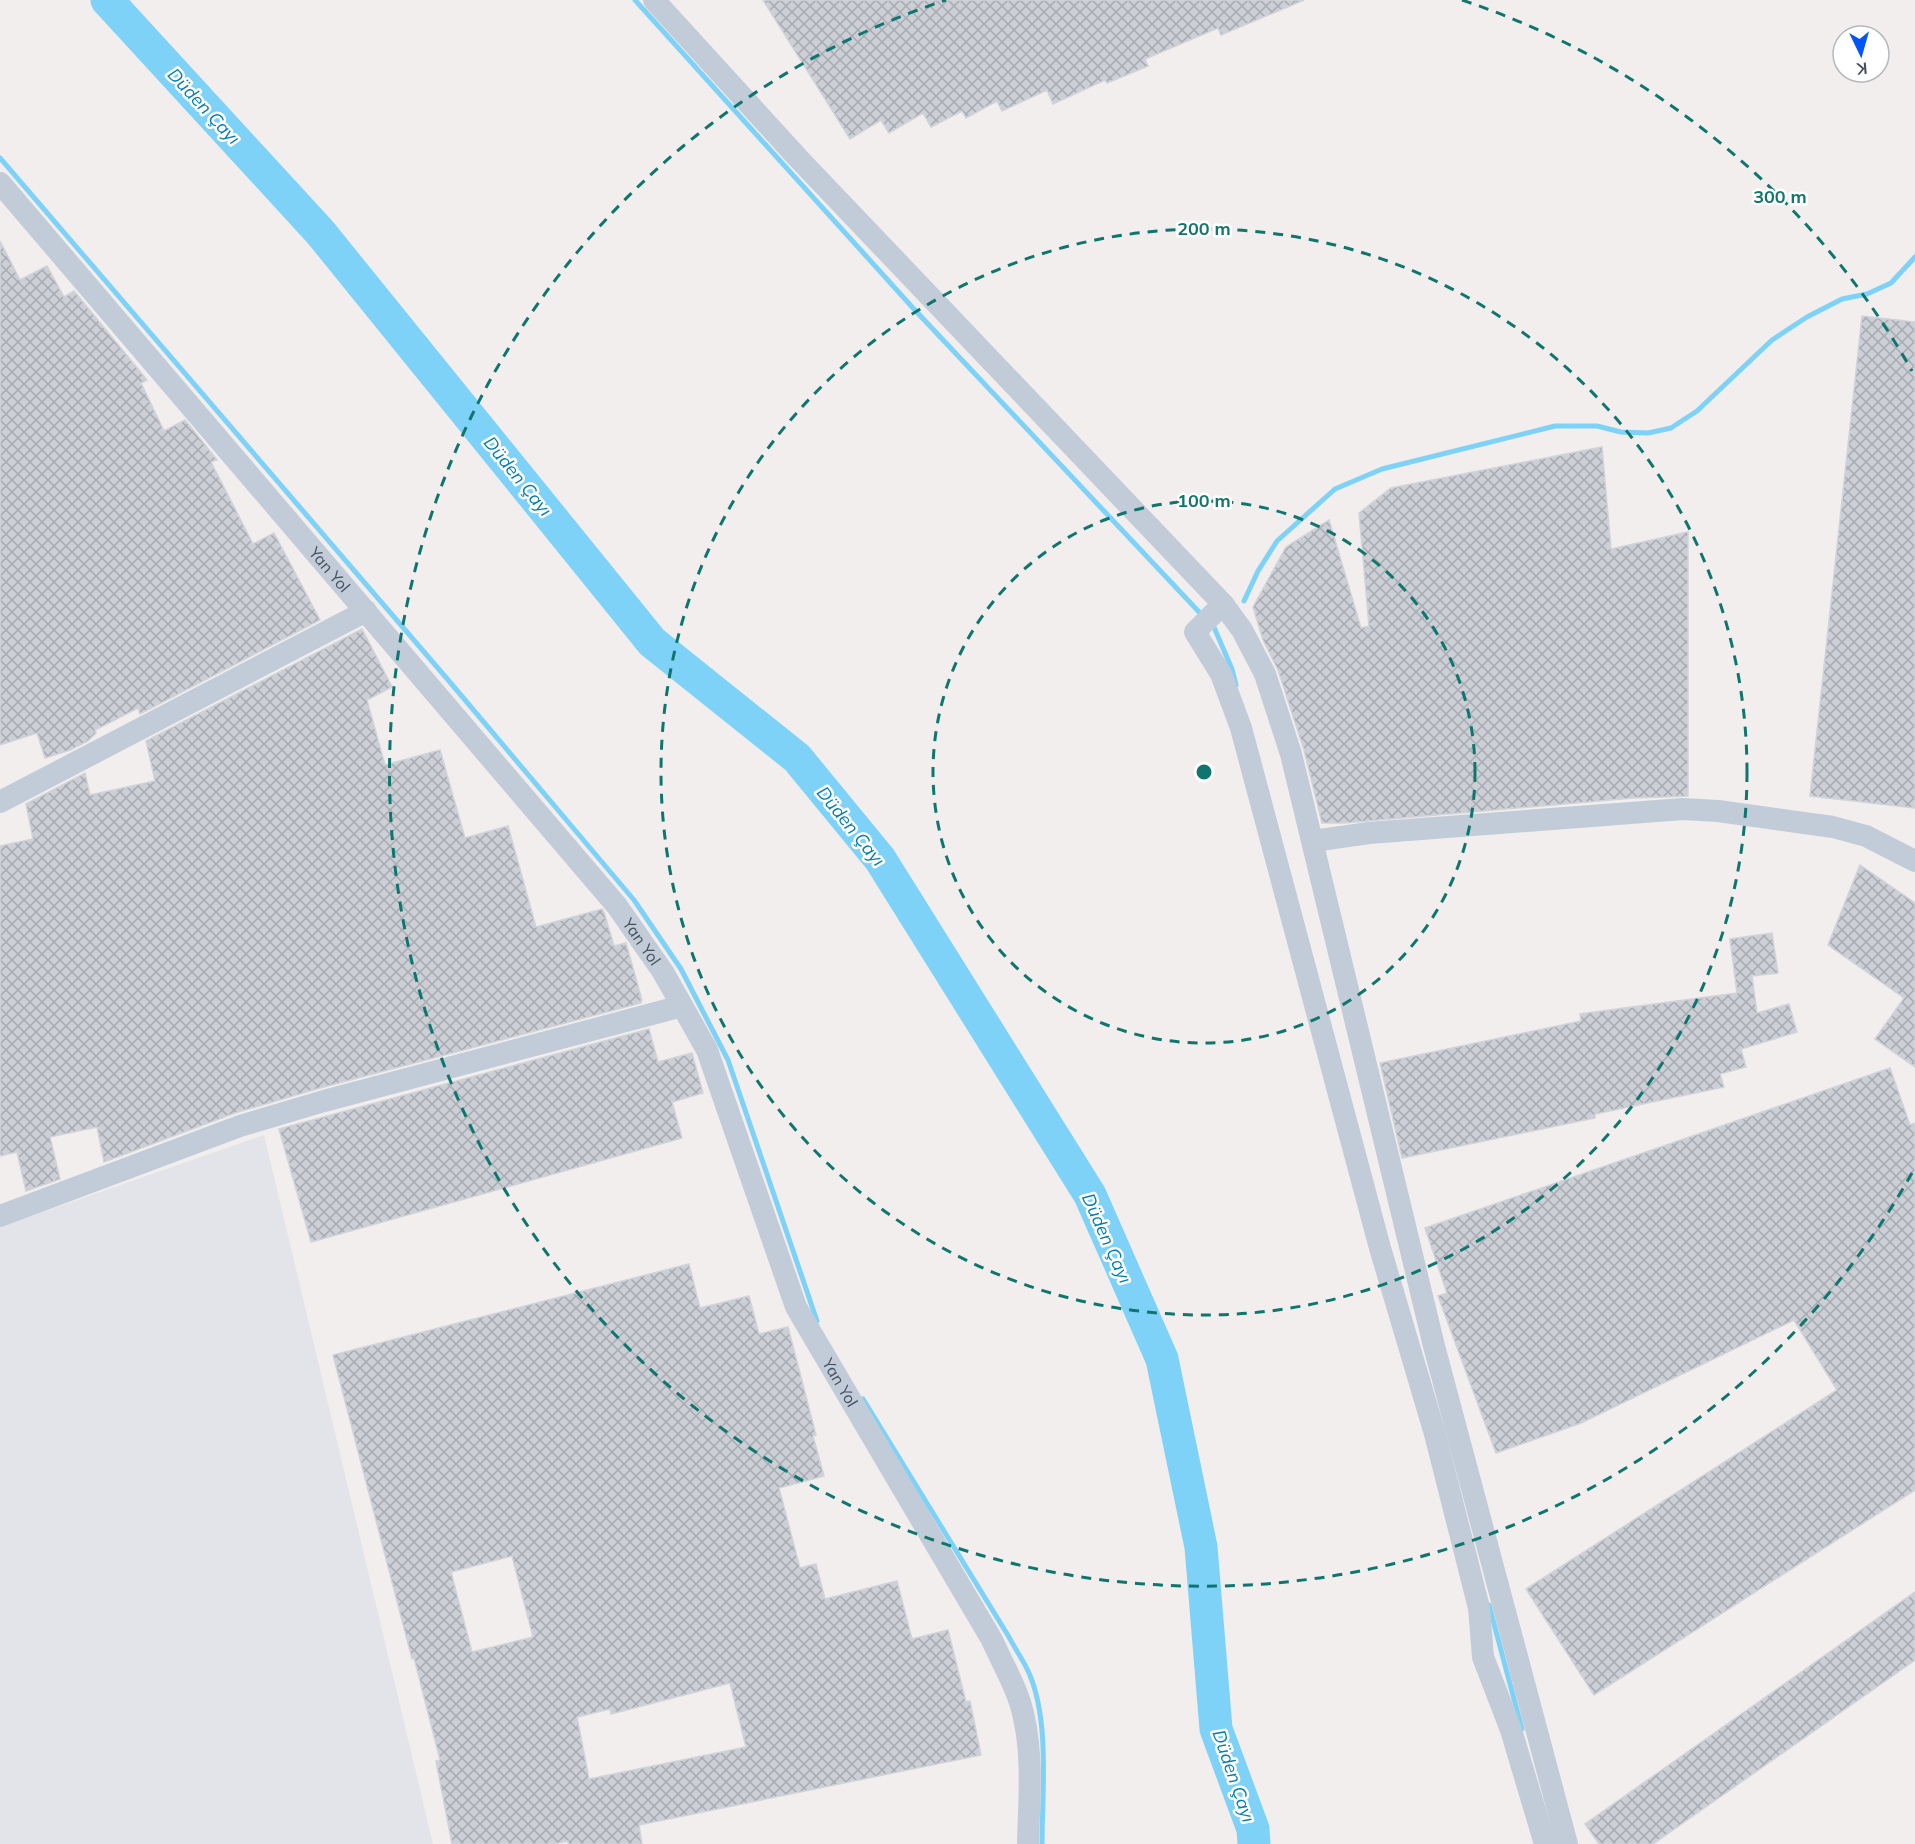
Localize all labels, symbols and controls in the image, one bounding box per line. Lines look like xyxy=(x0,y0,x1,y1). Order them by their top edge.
north arrow xyxy=(1831,24,1891,84)
text: K xyxy=(1855,59,1868,79)
water label: Düden Çayı xyxy=(163,63,245,149)
text: 300 m xyxy=(1753,185,1807,208)
text: 200 m xyxy=(1177,217,1231,240)
water label: Düden Çayı xyxy=(479,431,557,521)
text: 100 m xyxy=(1177,489,1231,512)
street label: Yan Yol xyxy=(304,542,355,596)
centre of rings xyxy=(1194,762,1214,782)
water label: Düden Çayı xyxy=(812,781,890,871)
street label: Yan Yol xyxy=(618,913,665,969)
water label: Düden Çayı xyxy=(1077,1189,1137,1287)
street label: Yan Yol xyxy=(818,1354,862,1410)
water label: Düden Çayı xyxy=(1207,1727,1261,1825)

